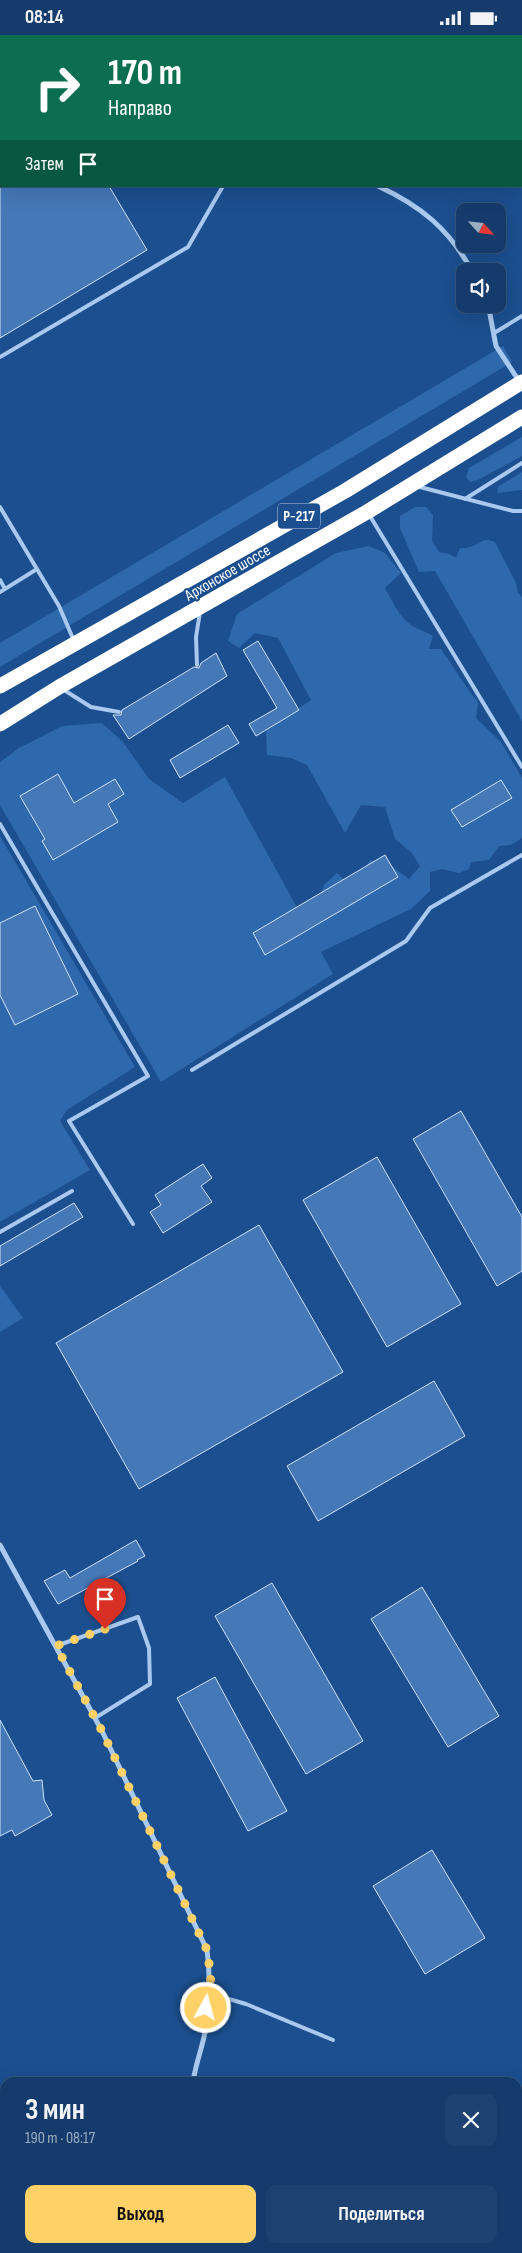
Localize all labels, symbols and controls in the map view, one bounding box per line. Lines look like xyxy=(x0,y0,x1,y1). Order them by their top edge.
text: 08:14 xyxy=(25,6,64,29)
text: 170 m xyxy=(108,52,182,95)
icon: right xyxy=(25,55,90,120)
text: Направо xyxy=(108,95,172,122)
icon: arrive xyxy=(74,150,102,178)
text: Затем xyxy=(25,153,64,176)
north arrow xyxy=(456,203,506,253)
map controls xyxy=(456,203,506,313)
button: sound xyxy=(456,263,506,313)
road number: Р-217 xyxy=(278,503,320,529)
street label: Архонское шоссе xyxy=(181,541,274,606)
pin xyxy=(84,1578,126,1629)
icon: arrive xyxy=(91,1585,119,1613)
position arrow xyxy=(179,1981,231,2033)
text: 3 мин xyxy=(25,2092,85,2128)
button: close xyxy=(445,2094,497,2146)
text: 190 m · 08:17 xyxy=(25,2129,95,2148)
button: Выход xyxy=(25,2185,256,2243)
button: Поделиться xyxy=(266,2185,497,2243)

